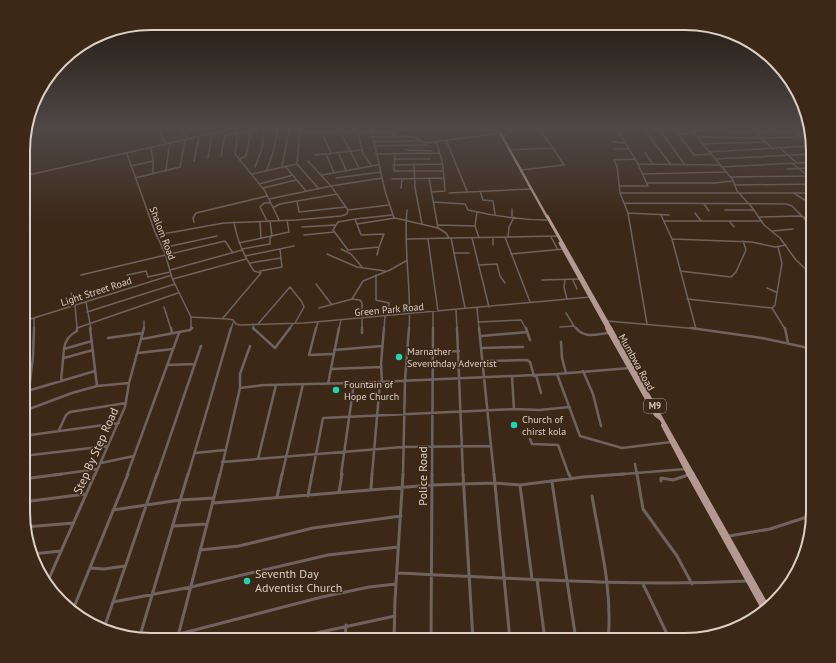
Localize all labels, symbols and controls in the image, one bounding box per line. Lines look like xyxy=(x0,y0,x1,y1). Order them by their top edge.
street label: Shalom Road xyxy=(146,205,179,262)
street label: Light Street Road xyxy=(59,274,133,309)
street label: Green Park Road xyxy=(354,300,424,319)
street label: Mumbwa Road xyxy=(616,332,657,393)
place label: Marnather Seventhday Advertist xyxy=(407,345,497,370)
marker: Marnather Seventhday Advertist xyxy=(394,352,404,362)
place label: Fountain of Hope Church xyxy=(344,378,399,403)
marker: Fountain of Hope Church xyxy=(331,385,341,395)
road number: M9 xyxy=(644,399,666,413)
street label: Step By Step Road xyxy=(70,405,121,496)
place label: Church of chirst kola xyxy=(522,413,566,438)
marker: Church of chirst kola xyxy=(509,420,519,430)
street label: Police Road xyxy=(415,446,430,506)
place label: Seventh Day Adventist Church xyxy=(255,566,342,595)
marker: Seventh Day Adventist Church xyxy=(242,576,252,586)

